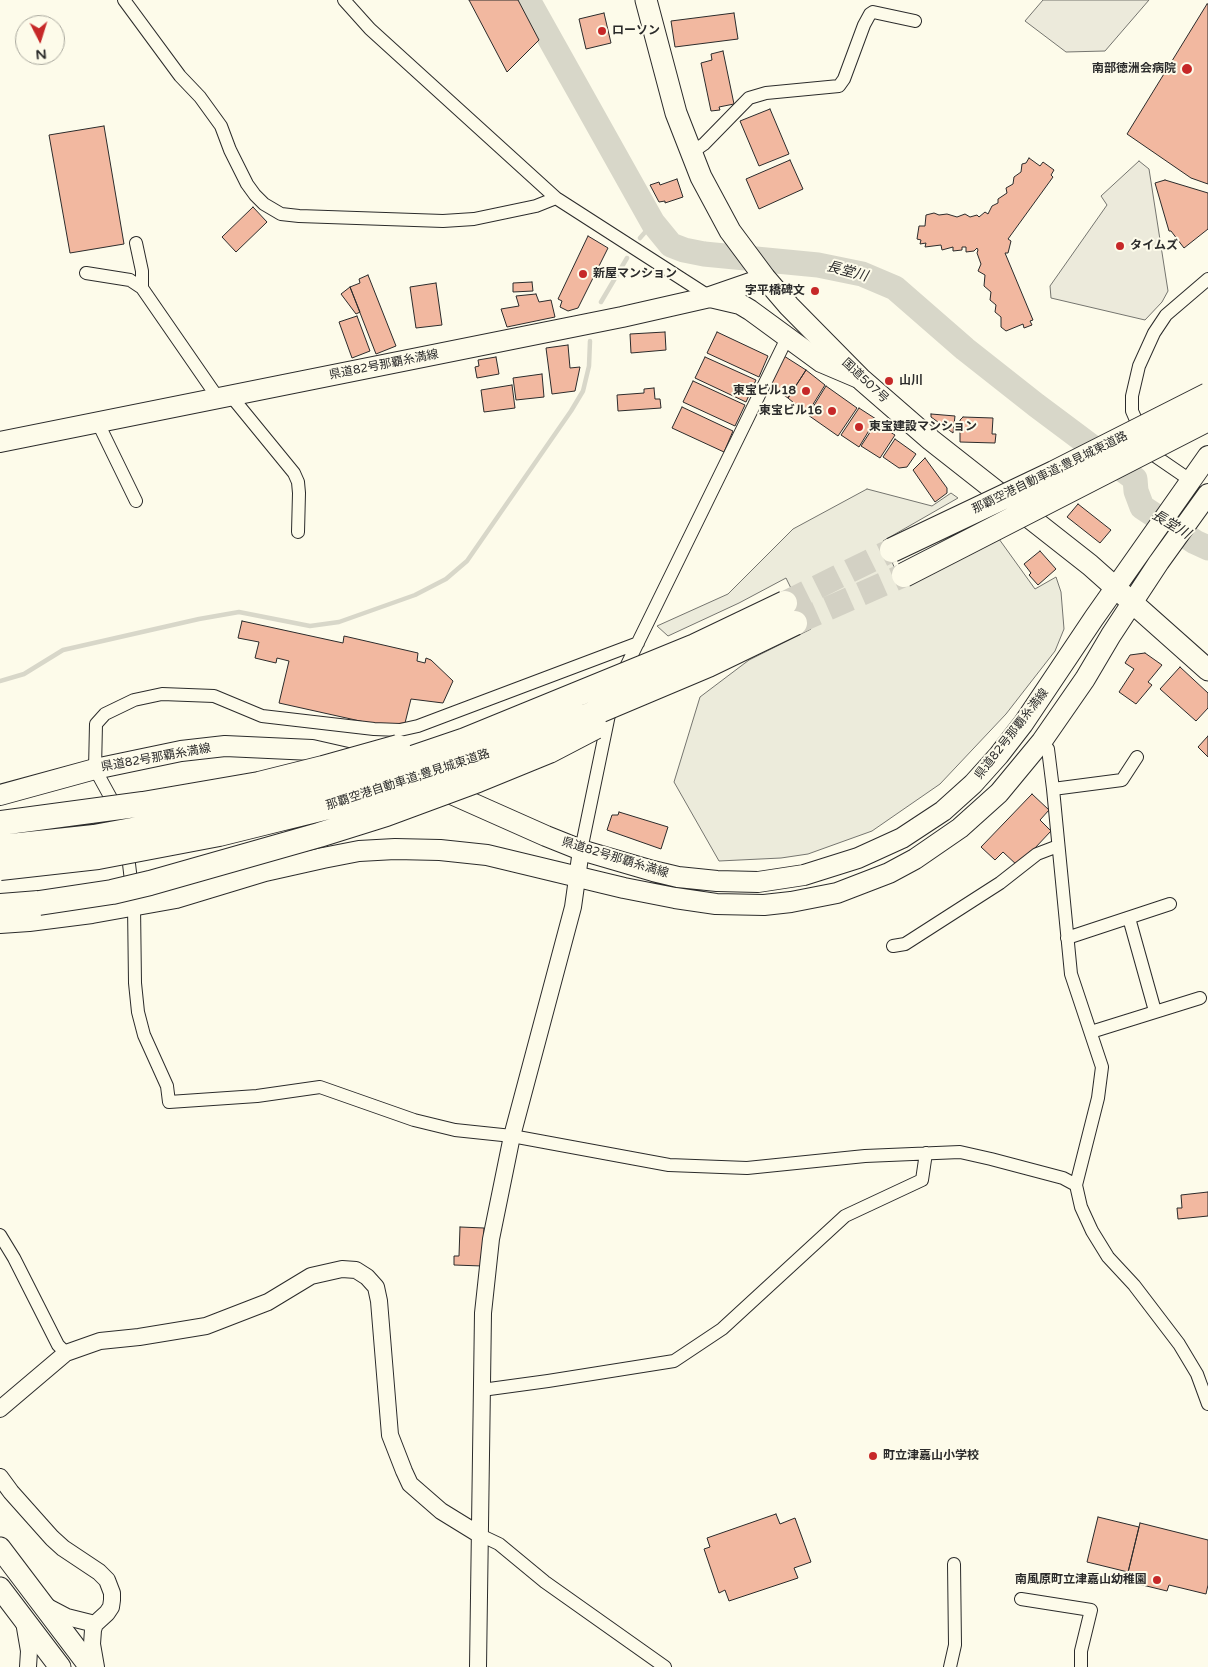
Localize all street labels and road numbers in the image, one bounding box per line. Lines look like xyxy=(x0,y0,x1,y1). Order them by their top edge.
street label: 県道82号那覇糸満線 xyxy=(328,347,440,383)
street label: 国道507号 xyxy=(839,356,891,406)
street label: 那覇空港自動車道;豊見城東道路 xyxy=(970,429,1130,517)
street label: 県道82号那覇糸満線 xyxy=(972,686,1052,782)
street label: 県道82号那覇糸満線 xyxy=(100,741,212,775)
street label: 那覇空港自動車道;豊見城東道路 xyxy=(324,747,492,813)
street label: 県道82号那覇糸満線 xyxy=(560,835,670,881)

